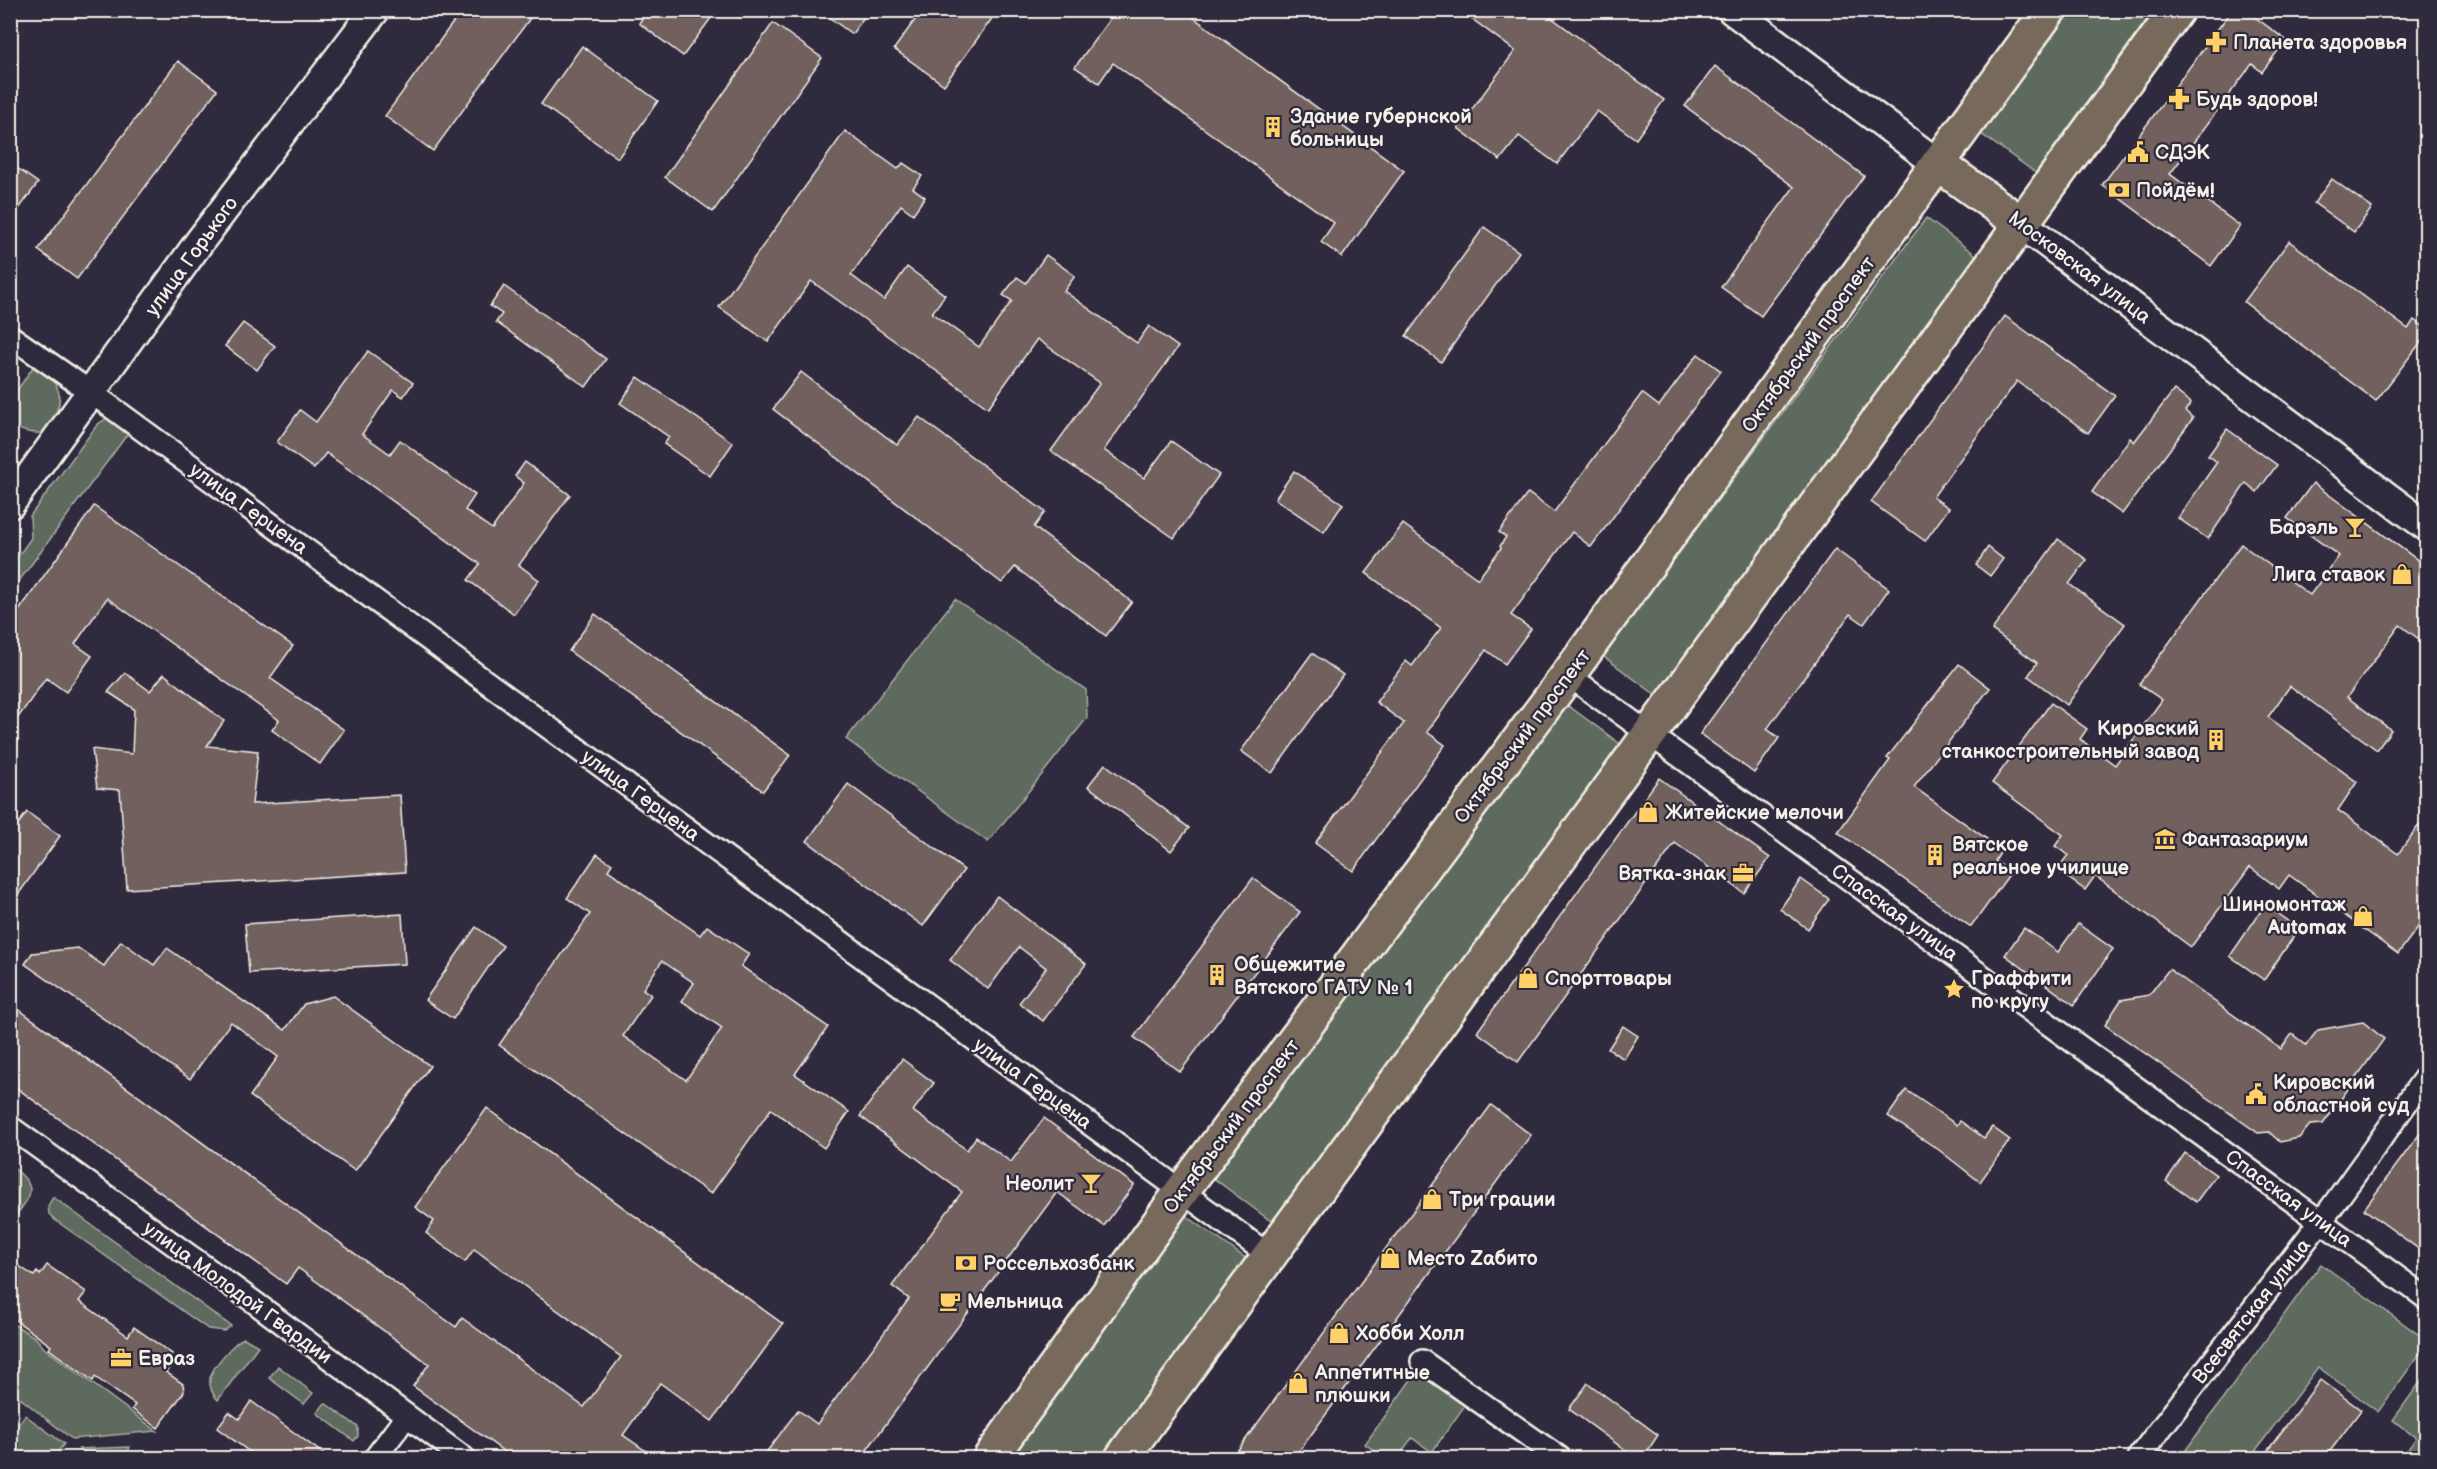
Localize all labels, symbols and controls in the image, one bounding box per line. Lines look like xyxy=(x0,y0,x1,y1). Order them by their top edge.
pharmacy icon: Планета здоровья xyxy=(2204,30,2228,54)
place label: Планета здоровья xyxy=(2233,31,2407,55)
pharmacy icon: Будь здоров! xyxy=(2167,87,2191,111)
place label: Будь здоров! xyxy=(2196,88,2318,112)
place label: Здание губернской больницы xyxy=(1290,105,1472,152)
building icon: Здание губернской больницы xyxy=(1261,115,1285,139)
public building icon: СДЭК xyxy=(2126,140,2150,164)
place label: СДЭК xyxy=(2155,141,2210,165)
bank icon: Пойдём! xyxy=(2107,178,2131,202)
place label: Пойдём! xyxy=(2136,179,2215,203)
street label: улица Горького xyxy=(140,192,243,321)
street label: Московская улица xyxy=(2004,206,2155,329)
street label: Октябрьский проспект xyxy=(1737,251,1881,437)
street label: улица Герцена xyxy=(185,458,312,560)
bar icon: Барэль xyxy=(2343,515,2367,539)
place label: Барэль xyxy=(2269,516,2339,540)
shop icon: Лига ставок xyxy=(2390,562,2414,586)
place label: Лига ставок xyxy=(2271,563,2385,587)
street label: Октябрьский проспект xyxy=(1449,644,1597,828)
place label: Кировский станкостроительный завод xyxy=(1942,717,2199,764)
building icon: Кировский станкостроительный завод xyxy=(2204,728,2228,752)
street label: улица Герцена xyxy=(577,745,704,847)
shop icon: Житейские мелочи xyxy=(1636,800,1660,824)
place label: Житейские мелочи xyxy=(1665,801,1844,825)
museum icon: Фантазариум xyxy=(2153,827,2177,851)
place label: Фантазариум xyxy=(2182,828,2308,852)
place label: Вятское реальное училище xyxy=(1952,833,2129,880)
building icon: Вятское реальное училище xyxy=(1923,843,1947,867)
street label: Спасская улица xyxy=(1826,859,1963,967)
office icon: Вятка-знак xyxy=(1731,861,1755,885)
place label: Вятка-знак xyxy=(1618,862,1726,886)
place label: Шиномонтаж Automax xyxy=(2222,893,2347,940)
shop icon: Шиномонтаж Automax xyxy=(2351,904,2375,928)
place label: Общежитие Вятского ГАТУ № 1 xyxy=(1234,953,1413,1000)
building icon: Общежитие Вятского ГАТУ № 1 xyxy=(1205,963,1229,987)
shop icon: Спорттовары xyxy=(1516,966,1540,990)
place label: Спорттовары xyxy=(1545,967,1672,991)
place label: Граффити по кругу xyxy=(1971,967,2072,1014)
place icon: Граффити по кругу xyxy=(1942,977,1966,1001)
street label: улица Герцена xyxy=(969,1033,1096,1135)
street label: Октябрьский проспект xyxy=(1158,1034,1306,1218)
place label: Кировский областной суд xyxy=(2273,1071,2409,1118)
public building icon: Кировский областной суд xyxy=(2244,1082,2268,1106)
street label: Спасская улица xyxy=(2220,1145,2357,1253)
bar icon: Неолит xyxy=(1079,1171,1103,1195)
place label: Неолит xyxy=(1005,1172,1074,1196)
shop icon: Три грации xyxy=(1420,1187,1444,1211)
place label: Три грации xyxy=(1449,1188,1556,1212)
street label: улица Молодой Гвардии xyxy=(139,1216,336,1369)
street label: Всесвятская улица xyxy=(2188,1234,2316,1389)
shop icon: Место Zабито xyxy=(1378,1246,1402,1270)
place label: Место Zабито xyxy=(1407,1247,1538,1271)
bank icon: Россельхозбанк xyxy=(954,1251,978,1275)
place label: Россельхозбанк xyxy=(983,1252,1134,1276)
cafe icon: Мельница xyxy=(938,1289,962,1313)
place label: Мельница xyxy=(967,1290,1063,1314)
shop icon: Хобби Холл xyxy=(1327,1321,1351,1345)
place label: Хобби Холл xyxy=(1355,1322,1465,1346)
office icon: Евраз xyxy=(109,1346,133,1370)
place label: Евраз xyxy=(138,1347,195,1371)
place label: Аппетитные плюшки xyxy=(1314,1361,1430,1408)
shop icon: Аппетитные плюшки xyxy=(1286,1371,1310,1395)

